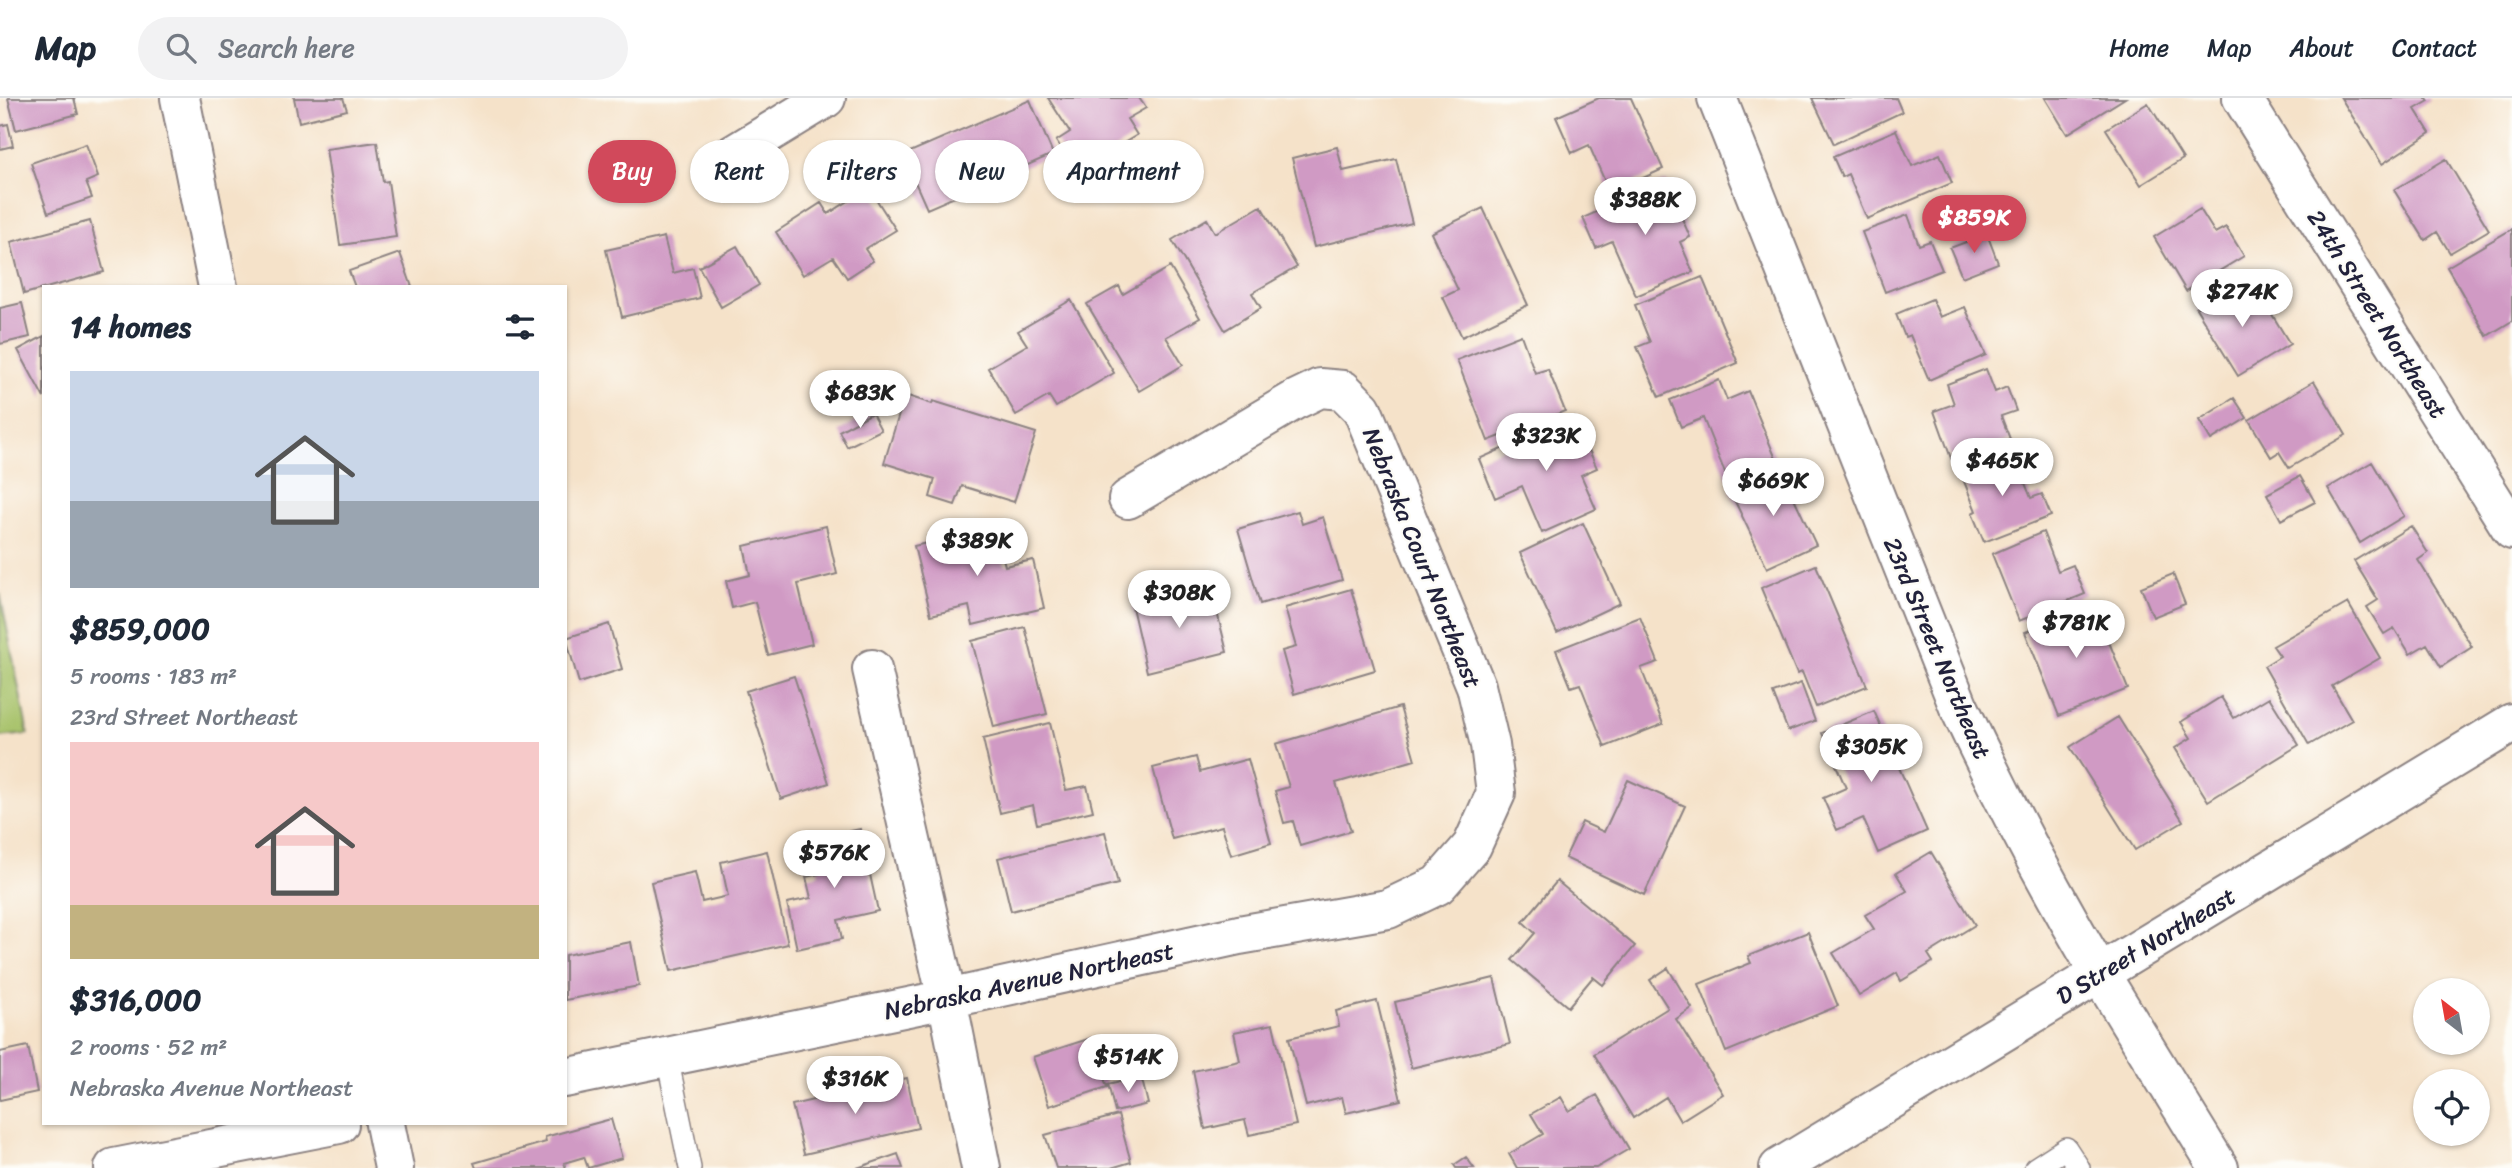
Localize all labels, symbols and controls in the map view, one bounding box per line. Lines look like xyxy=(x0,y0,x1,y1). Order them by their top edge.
search box xyxy=(138,17,628,80)
text: Map xyxy=(35,19,96,77)
text: Search here xyxy=(218,25,355,71)
text: Home xyxy=(2109,27,2169,69)
text: Map xyxy=(2207,27,2251,69)
text: About xyxy=(2289,27,2354,69)
text: Contact xyxy=(2392,27,2477,69)
icon: search xyxy=(162,29,200,67)
chip: Buy xyxy=(588,140,676,203)
chip: Rent xyxy=(690,140,789,203)
chip: Filters xyxy=(803,140,921,203)
chip: New xyxy=(935,140,1029,203)
chip: Apartment xyxy=(1043,140,1204,203)
pin: $388K xyxy=(1596,178,1694,237)
text: $388K xyxy=(1610,179,1680,220)
pin: $859K xyxy=(1925,195,2023,255)
text: $859K xyxy=(1938,197,2010,238)
street label: 24th Street Northeast xyxy=(2296,201,2458,427)
pin: $274K xyxy=(2193,270,2291,329)
text: $274K xyxy=(2207,271,2277,312)
text: 14 homes xyxy=(70,300,191,354)
icon: filters xyxy=(501,308,539,346)
pin: $683K xyxy=(811,370,909,430)
text: $683K xyxy=(825,372,895,413)
pin: $323K xyxy=(1497,414,1595,473)
text: $323K xyxy=(1512,415,1580,456)
icon: home xyxy=(242,417,368,543)
street label: Nebraska Court Northeast xyxy=(1350,421,1494,695)
pin: $465K xyxy=(1953,438,2051,498)
text: $465K xyxy=(1967,440,2037,481)
pin: $669K xyxy=(1724,458,1822,518)
text: $669K xyxy=(1738,460,1808,501)
pin: $389K xyxy=(928,518,1026,578)
text: $389K xyxy=(942,520,1012,561)
street label: 23rd Street Northeast xyxy=(1871,530,2003,766)
pin: $308K xyxy=(1130,570,1228,630)
text: $308K xyxy=(1144,572,1214,613)
pin: $781K xyxy=(2027,601,2125,660)
text: $859,000 xyxy=(70,602,210,656)
text: $781K xyxy=(2043,602,2109,643)
text: 5 rooms · 183 m² xyxy=(70,656,237,697)
text: 23rd Street Northeast xyxy=(70,697,298,738)
pin: $305K xyxy=(1822,724,1920,784)
text: $305K xyxy=(1836,726,1906,767)
icon: home xyxy=(242,788,368,914)
pin: $576K xyxy=(785,830,883,890)
text: $576K xyxy=(799,832,869,873)
street label: D Street Northeast xyxy=(2048,875,2244,1017)
street label: Nebraska Avenue Northeast xyxy=(880,930,1178,1032)
text: $316,000 xyxy=(70,973,202,1027)
north arrow xyxy=(2413,978,2490,1055)
map controls xyxy=(2413,978,2490,1146)
text: 2 rooms · 52 m² xyxy=(70,1027,227,1068)
pin: $514K xyxy=(1079,1034,1177,1094)
text: $514K xyxy=(1094,1036,1162,1077)
pin: $316K xyxy=(806,1056,904,1116)
text: $316K xyxy=(822,1058,888,1099)
text: Nebraska Avenue Northeast xyxy=(70,1068,353,1109)
button: locate xyxy=(2413,1069,2490,1146)

